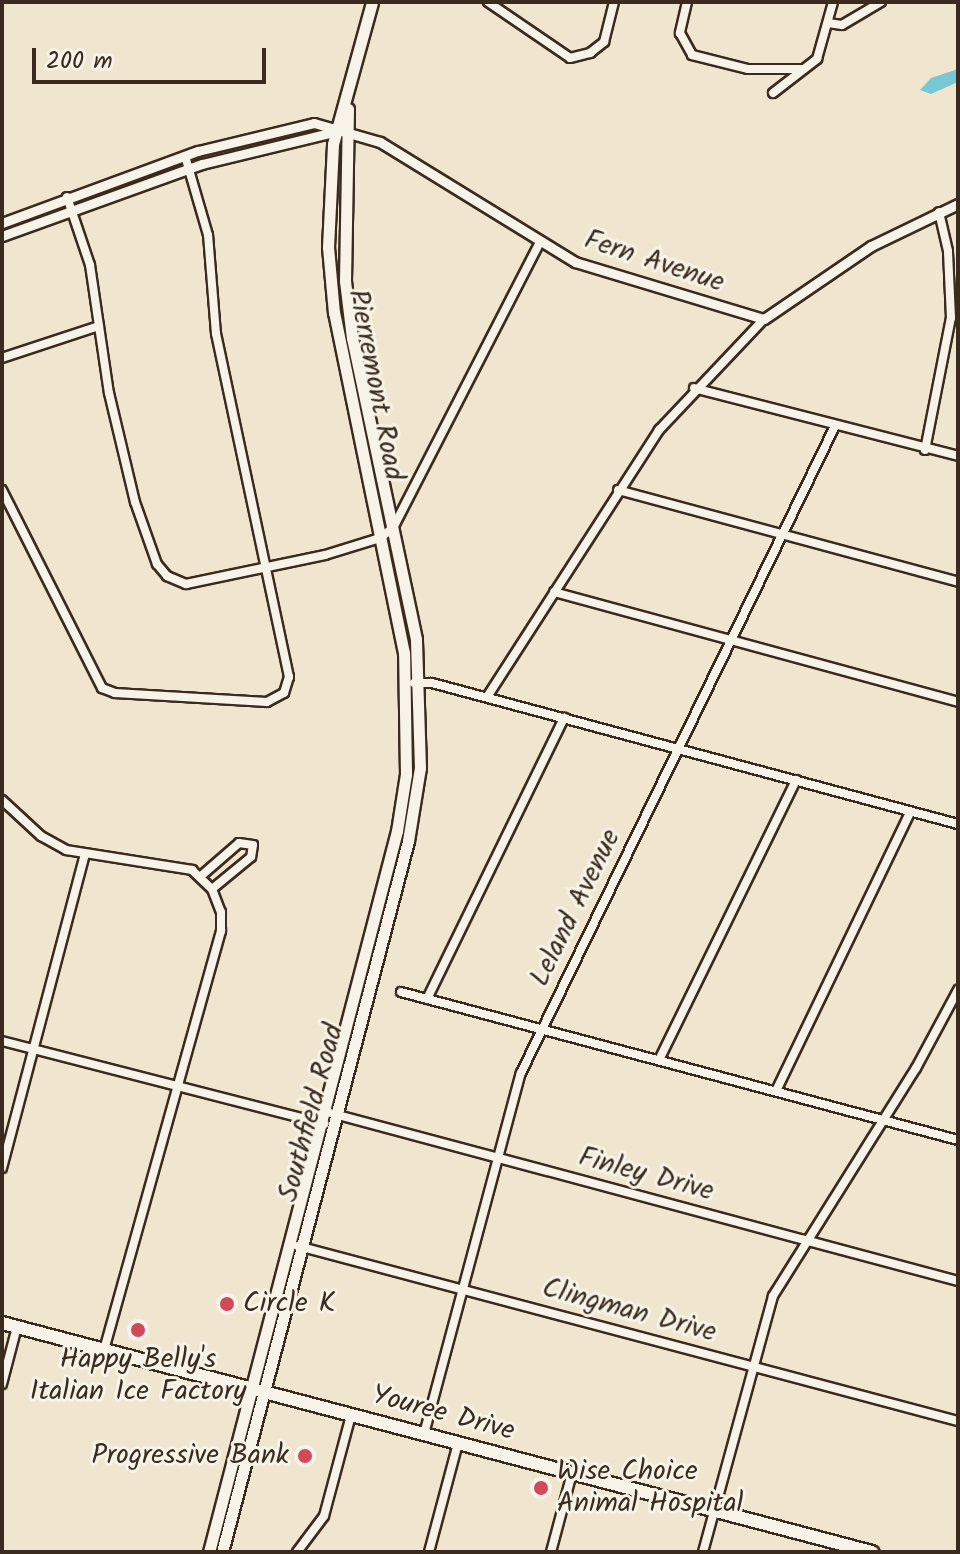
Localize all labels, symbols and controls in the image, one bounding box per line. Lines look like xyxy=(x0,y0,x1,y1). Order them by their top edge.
scale bar xyxy=(36,32,270,82)
text: 200 m xyxy=(46,42,113,81)
street label: Fern Avenue xyxy=(580,224,728,300)
street label: Pierremont Road xyxy=(340,287,410,483)
street label: Leland Avenue xyxy=(524,824,628,992)
street label: Southfield Road xyxy=(272,1021,352,1205)
street label: Finley Drive xyxy=(575,1141,717,1209)
street label: Clingman Drive xyxy=(538,1272,720,1350)
place label: Circle K xyxy=(243,1287,335,1321)
marker: Circle K xyxy=(218,1295,236,1313)
marker: Happy Belly's Italian Ice Factory xyxy=(129,1321,147,1339)
place label: Happy Belly's Italian Ice Factory xyxy=(30,1343,246,1409)
street label: Youree Drive xyxy=(368,1379,518,1449)
place label: Progressive Bank xyxy=(91,1439,289,1473)
marker: Progressive Bank xyxy=(296,1447,314,1465)
place label: Wise Choice Animal Hospital xyxy=(557,1455,743,1521)
marker: Wise Choice Animal Hospital xyxy=(532,1479,550,1497)

